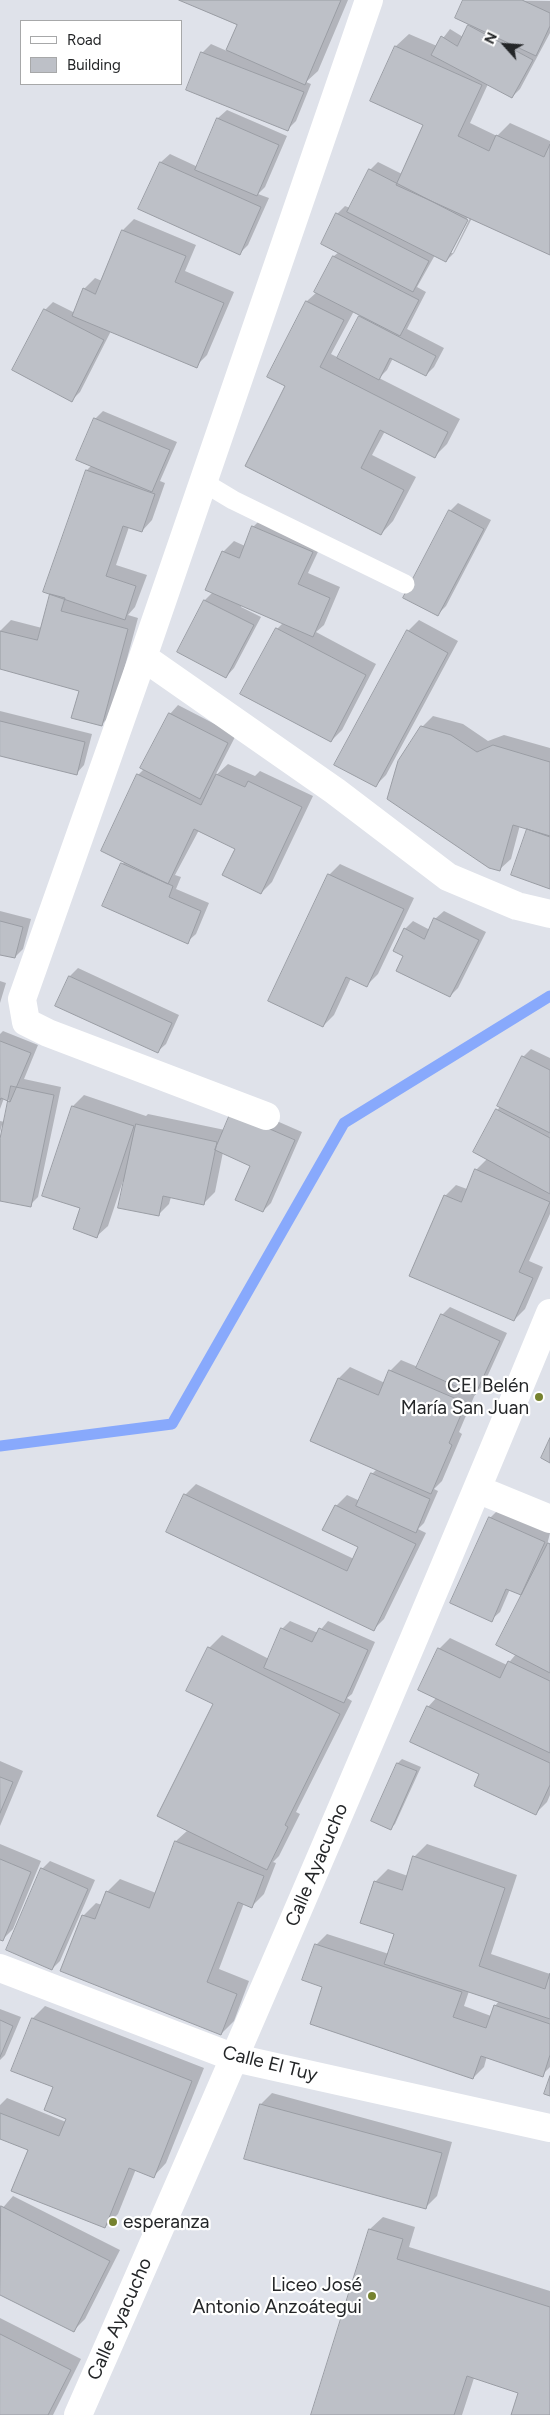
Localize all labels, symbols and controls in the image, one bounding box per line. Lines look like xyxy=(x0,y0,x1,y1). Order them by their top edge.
legend xyxy=(20,20,182,85)
north arrow xyxy=(480,20,530,70)
text: N xyxy=(481,30,501,47)
text: Road xyxy=(67,31,102,49)
text: Building xyxy=(67,56,121,74)
place label: CEI Belén María San Juan xyxy=(401,1375,529,1419)
marker: CEI Belén María San Juan xyxy=(533,1391,545,1403)
street label: Calle Ayacucho xyxy=(281,1800,353,1930)
street label: Calle El Tuy xyxy=(220,2041,320,2087)
place label: esperanza xyxy=(123,2211,210,2233)
marker: esperanza xyxy=(107,2216,119,2228)
street label: Calle Ayacucho xyxy=(83,2254,157,2384)
place label: Liceo José Antonio Anzoátegui xyxy=(193,2274,362,2318)
marker: Liceo José Antonio Anzoátegui xyxy=(366,2290,378,2302)

